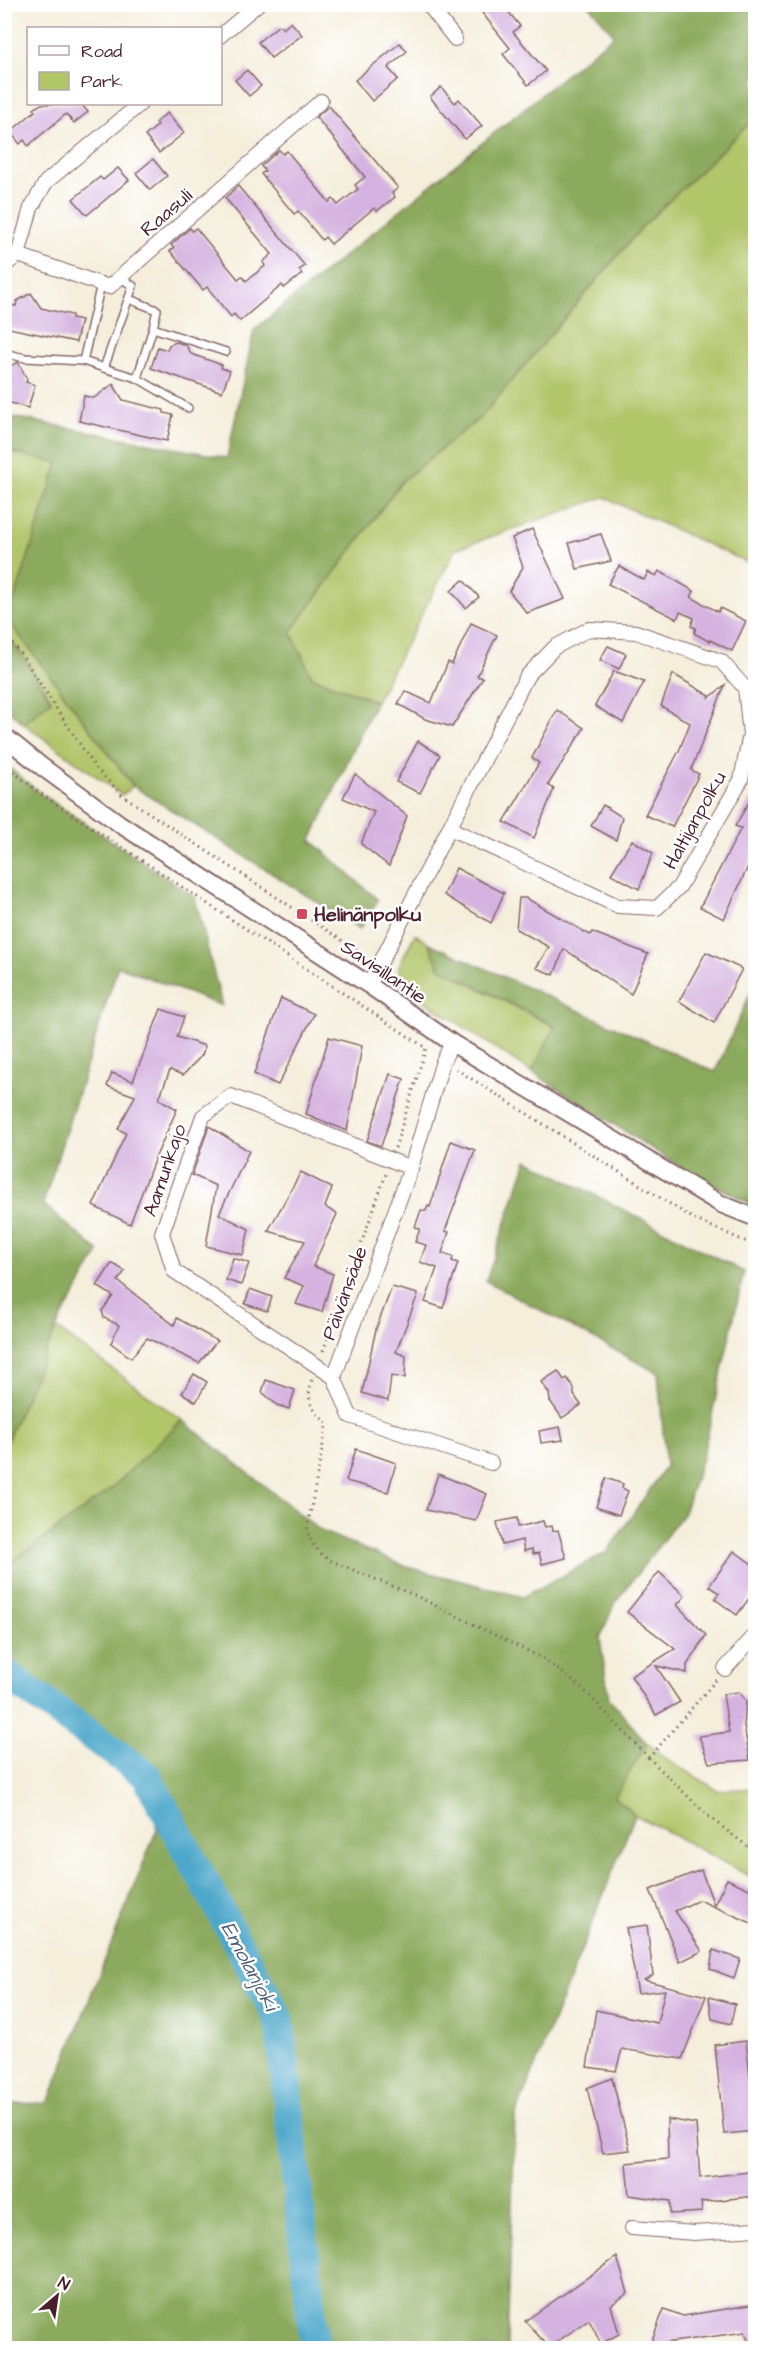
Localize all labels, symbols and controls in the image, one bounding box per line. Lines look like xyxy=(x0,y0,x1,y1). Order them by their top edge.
legend xyxy=(27,27,222,105)
text: Road xyxy=(81,39,122,64)
text: Park xyxy=(81,69,123,94)
street label: Raasuli xyxy=(134,182,199,243)
street label: Haltijanpolku xyxy=(656,766,733,875)
place label: Helinänpolku xyxy=(314,901,421,929)
marker: Helinänpolku xyxy=(295,907,309,921)
street label: Savisillantie xyxy=(335,933,432,1011)
street label: Aamunkajo xyxy=(136,1120,194,1220)
street label: Päivänsäde xyxy=(315,1242,375,1344)
water label: Emolanjoki xyxy=(214,1917,286,2018)
north arrow xyxy=(27,2266,87,2326)
text: N xyxy=(54,2272,74,2296)

